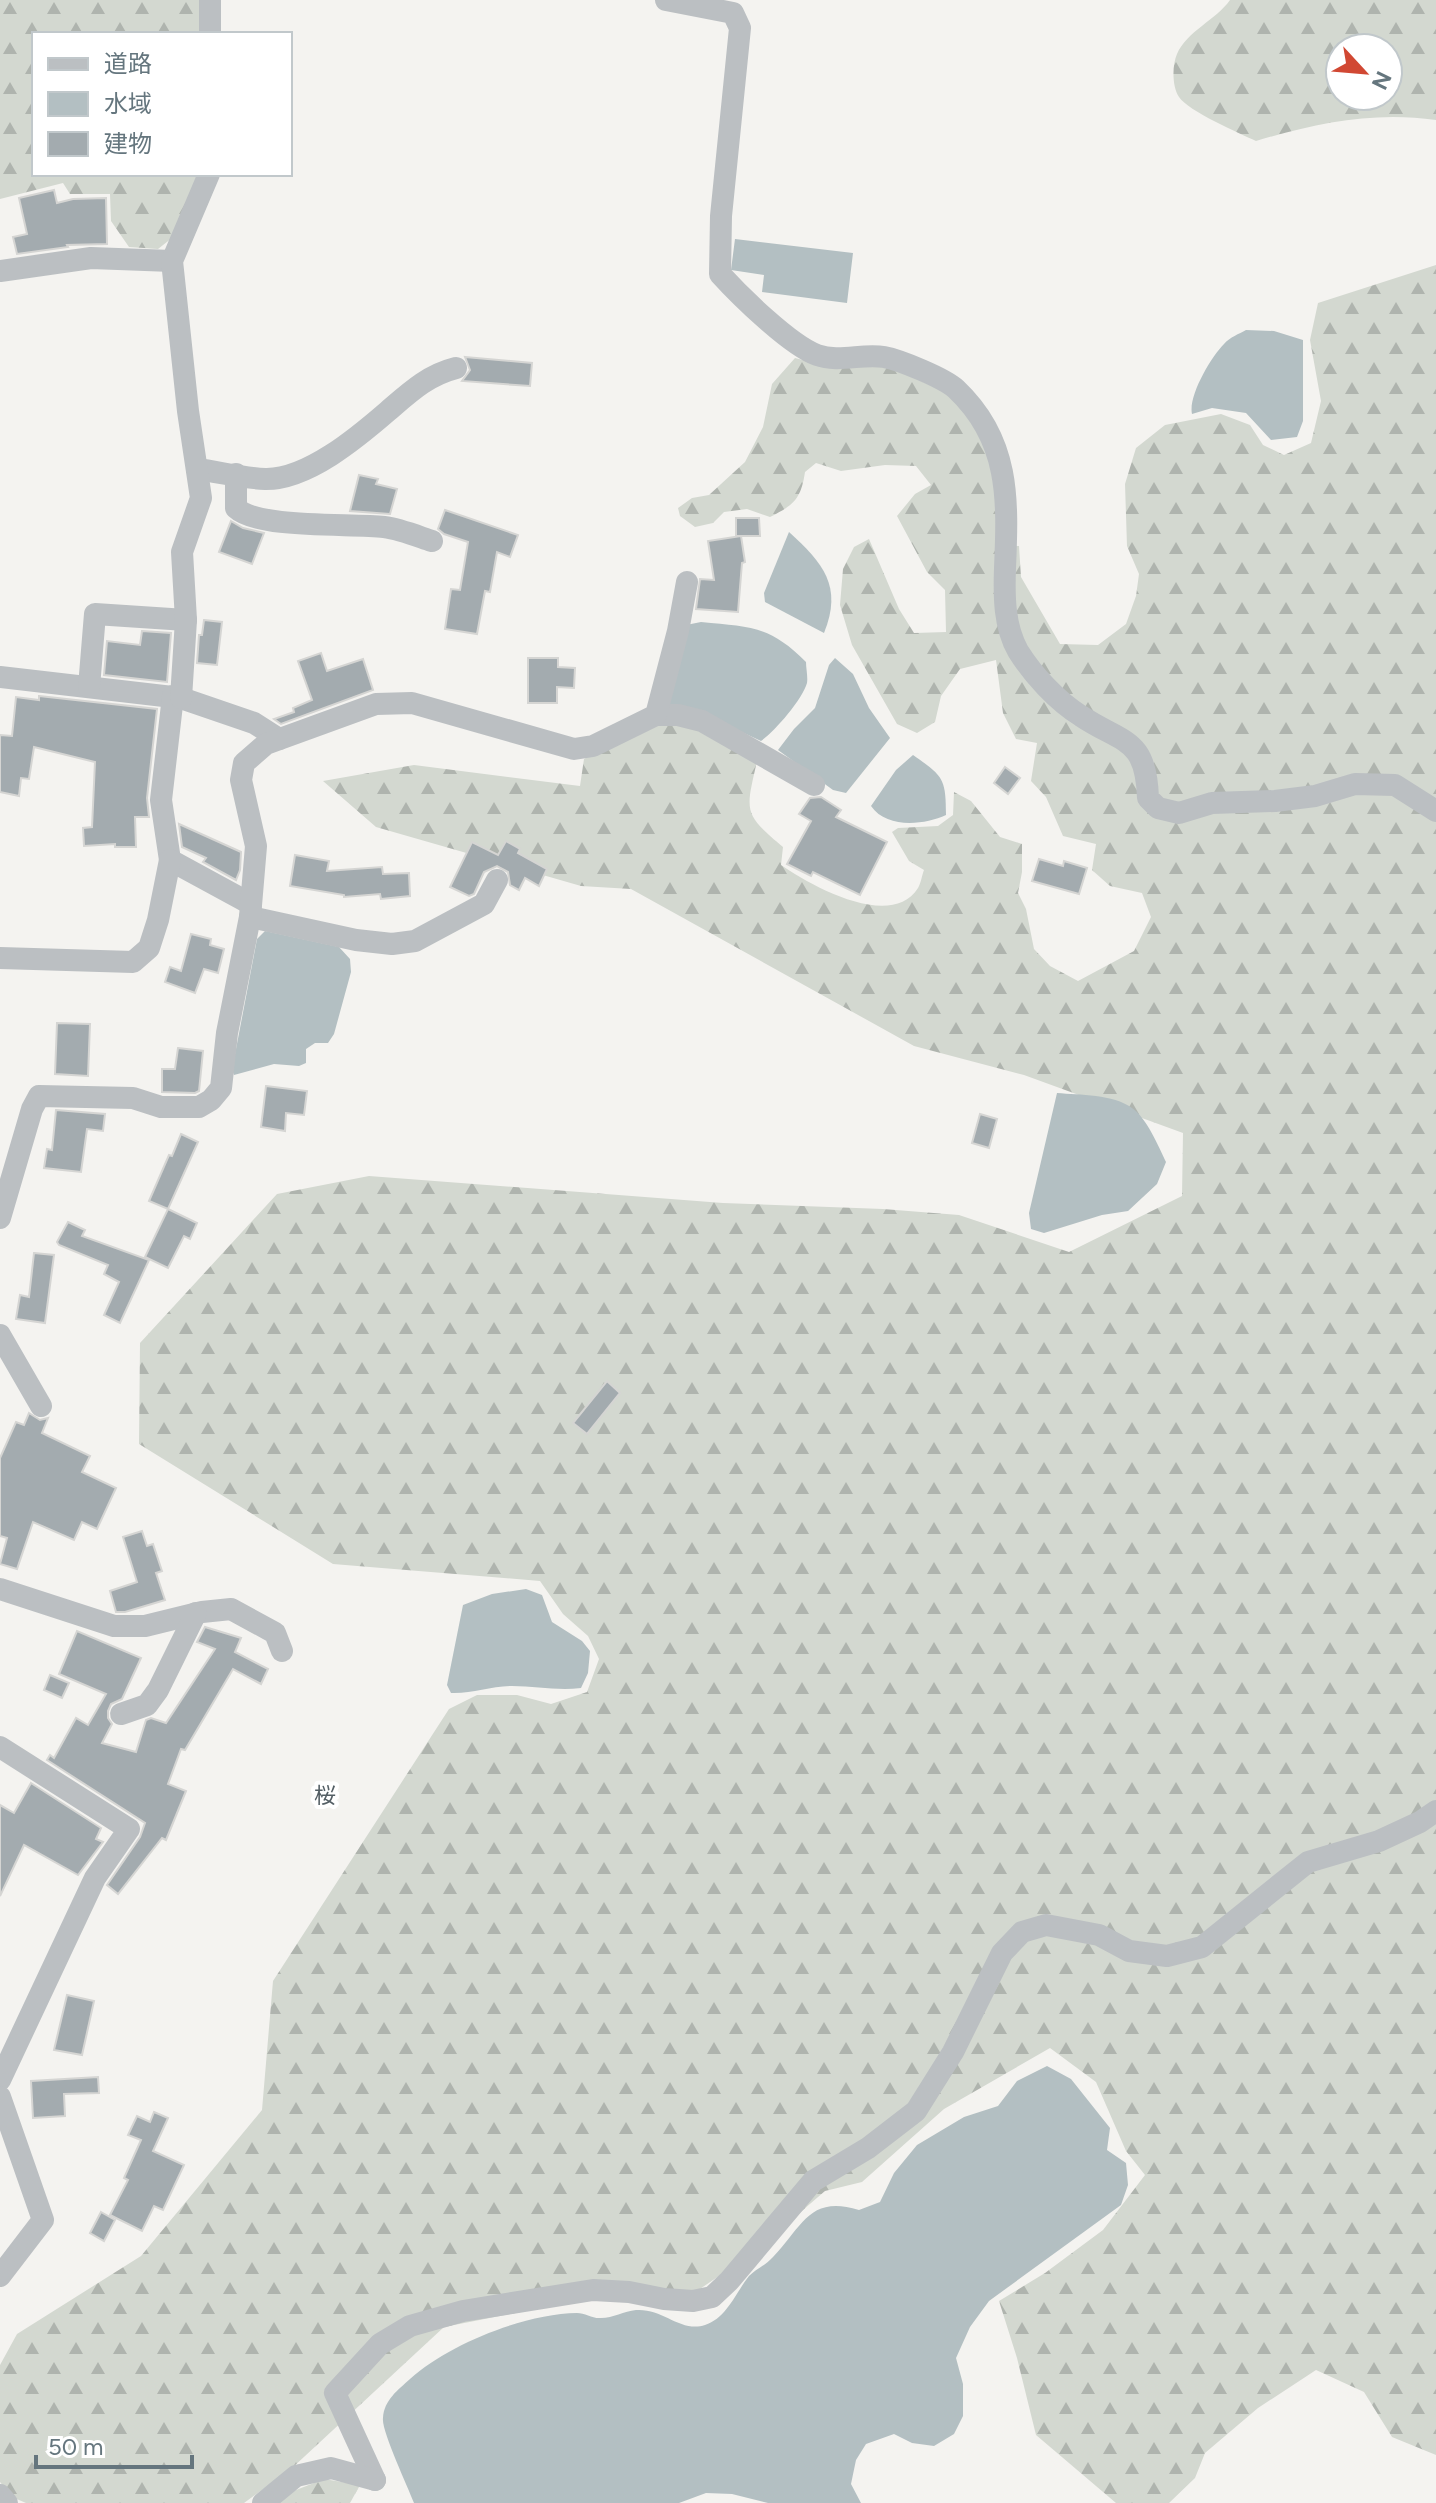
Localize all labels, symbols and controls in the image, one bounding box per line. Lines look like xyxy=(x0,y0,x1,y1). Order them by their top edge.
legend xyxy=(32,32,292,176)
north arrow xyxy=(1324,32,1404,112)
text: 道路 xyxy=(104,49,152,78)
text: N xyxy=(1366,67,1397,94)
text: 水域 xyxy=(104,89,152,118)
text: 建物 xyxy=(104,129,152,158)
district label: 桜 xyxy=(314,1782,336,1809)
scale bar xyxy=(36,2419,192,2469)
text: 50 m xyxy=(48,2432,104,2461)

